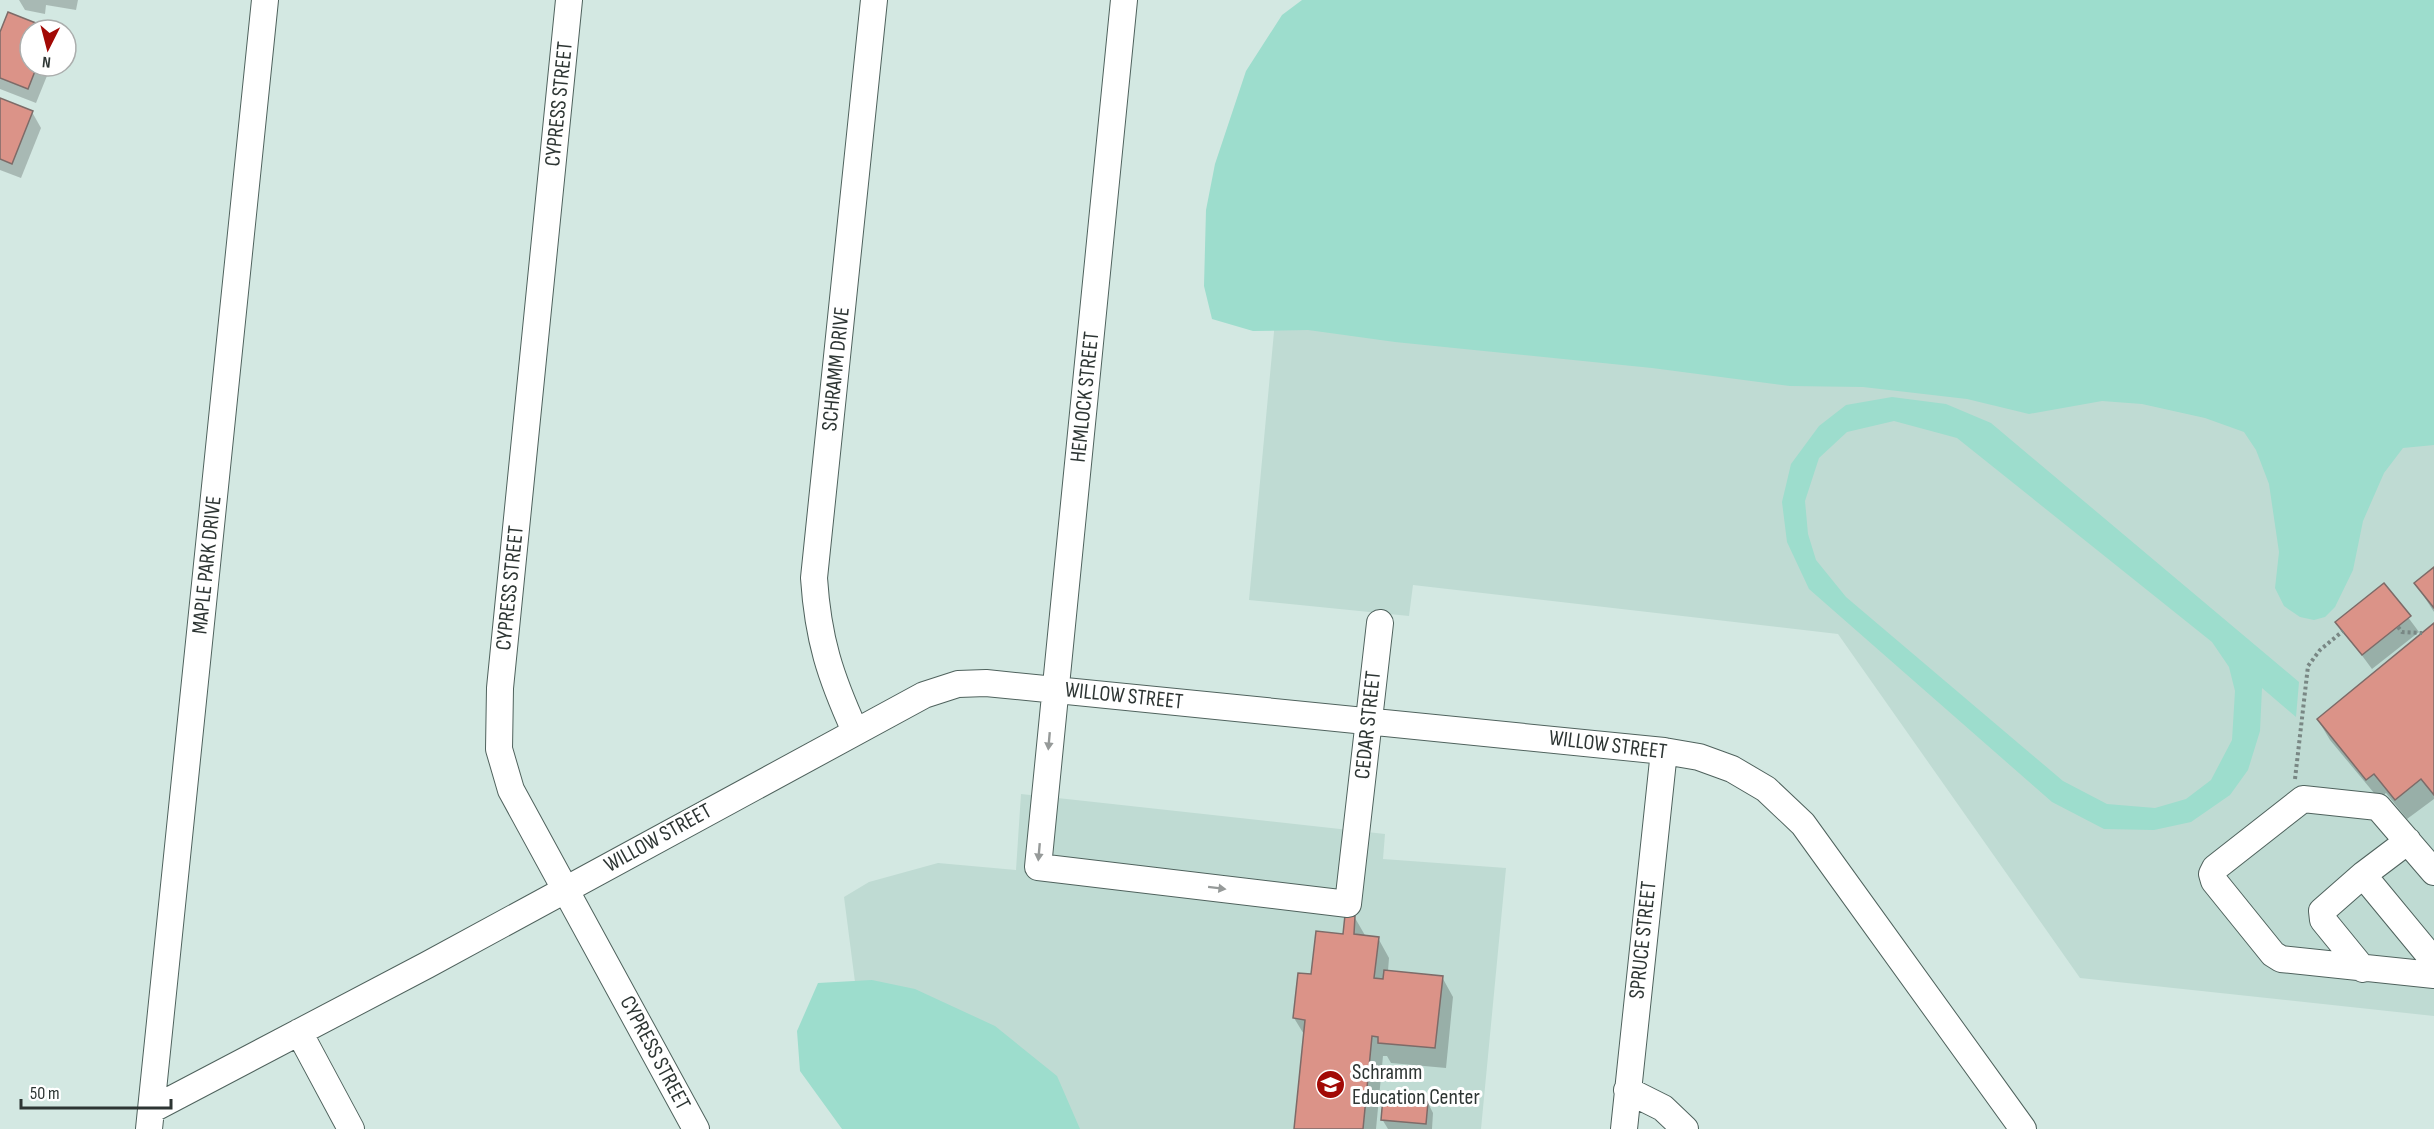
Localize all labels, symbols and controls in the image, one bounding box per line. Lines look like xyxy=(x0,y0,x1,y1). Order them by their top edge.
north arrow xyxy=(18,18,78,78)
street label: CYPRESS STREET xyxy=(539,40,579,168)
text: N xyxy=(41,52,52,71)
street label: SCHRAMM DRIVE xyxy=(816,306,856,432)
street label: HEMLOCK STREET xyxy=(1065,330,1105,464)
street label: MAPLE PARK DRIVE xyxy=(186,495,228,635)
street label: CYPRESS STREET xyxy=(490,524,530,652)
street label: CEDAR STREET xyxy=(1349,669,1387,781)
street label: WILLOW STREET xyxy=(1064,676,1184,716)
street label: WILLOW STREET xyxy=(1547,724,1669,766)
one-way arrow xyxy=(1044,732,1054,751)
street label: WILLOW STREET xyxy=(600,797,716,879)
one-way arrow xyxy=(1034,842,1044,861)
street label: SPRUCE STREET xyxy=(1623,880,1663,1000)
one-way arrow xyxy=(1207,883,1226,893)
street label: CYPRESS STREET xyxy=(614,991,696,1115)
place label: Schramm Education Center xyxy=(1352,1059,1480,1111)
school or university icon: Schramm Education Center xyxy=(1315,1069,1347,1101)
scale bar xyxy=(21,1072,171,1110)
text: 50 m xyxy=(30,1083,60,1104)

